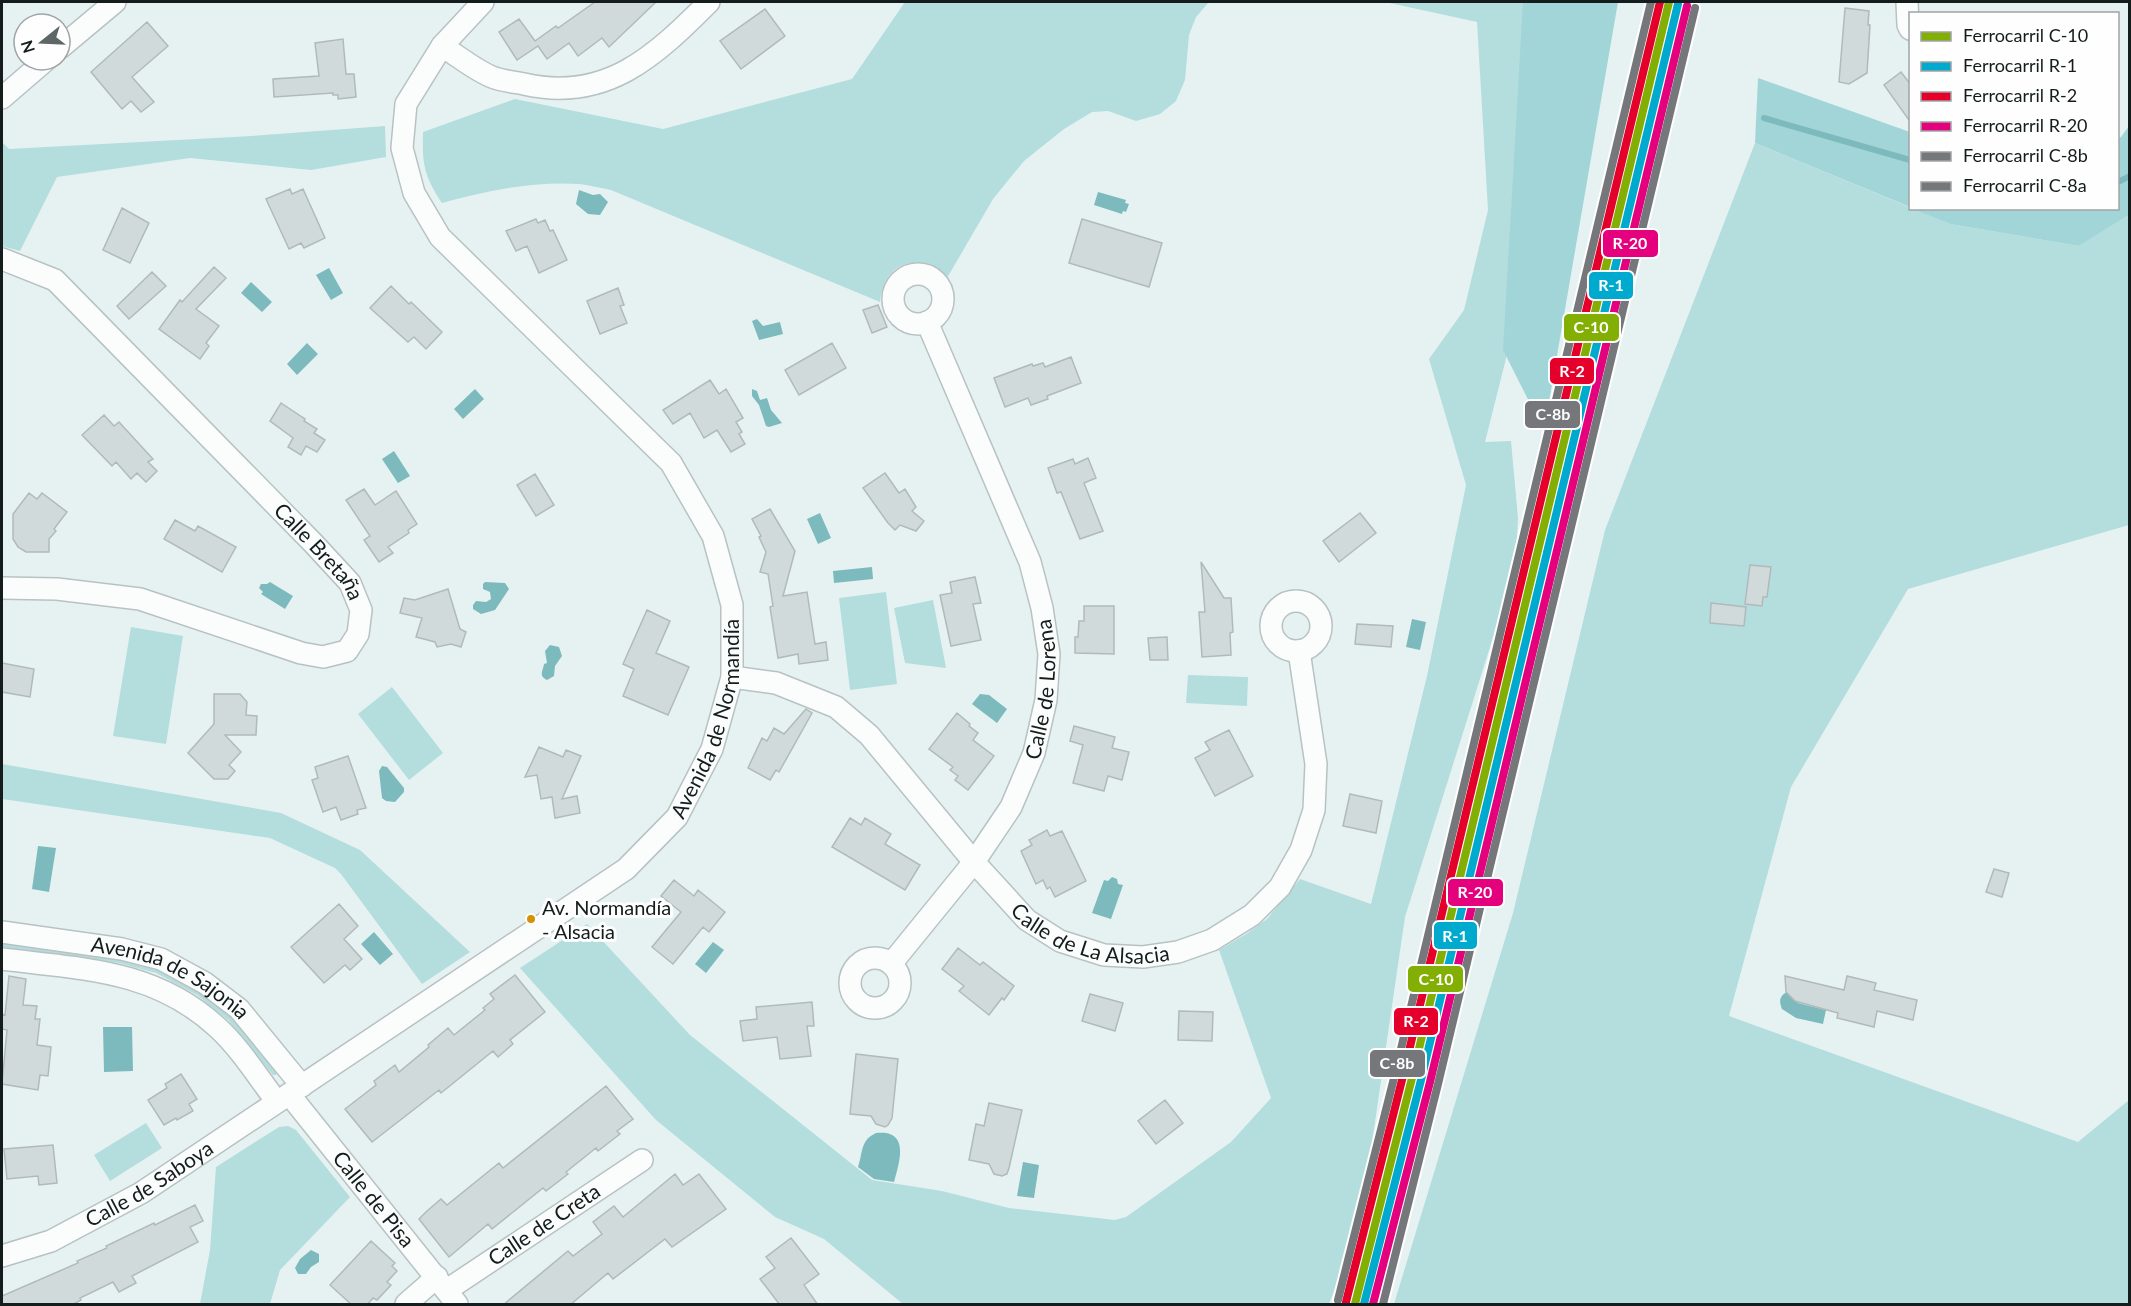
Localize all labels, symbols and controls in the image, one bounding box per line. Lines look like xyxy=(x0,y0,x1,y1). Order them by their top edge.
north arrow xyxy=(12,12,72,72)
legend xyxy=(1909,12,2119,210)
text: Ferrocarril C-10 xyxy=(1963,24,2088,46)
text: N xyxy=(16,38,38,56)
text: Ferrocarril R-1 xyxy=(1963,54,2077,76)
text: Ferrocarril R-2 xyxy=(1963,84,2077,106)
text: Ferrocarril R-20 xyxy=(1963,114,2088,136)
text: Ferrocarril C-8b xyxy=(1963,144,2088,166)
text: Ferrocarril C-8a xyxy=(1963,174,2087,196)
line badge: R-20 xyxy=(1602,229,1659,258)
text: R-20 xyxy=(1613,233,1647,252)
line badge: R-1 xyxy=(1588,271,1634,300)
text: R-1 xyxy=(1598,275,1624,294)
line badge: C-10 xyxy=(1563,313,1620,342)
text: C-10 xyxy=(1573,317,1609,336)
line badge: R-2 xyxy=(1549,357,1595,385)
text: R-2 xyxy=(1559,361,1585,380)
line badge: C-8b xyxy=(1524,400,1581,429)
text: C-8b xyxy=(1536,404,1570,423)
street label: Calle Bretaña xyxy=(270,497,370,603)
street label: Calle de Lorena xyxy=(1019,618,1060,762)
street label: Avenida de Normandía xyxy=(664,619,743,822)
line badge: R-20 xyxy=(1447,878,1504,907)
text: R-20 xyxy=(1458,882,1492,901)
place label: Av. Normandía - Alsacia xyxy=(542,895,671,943)
street label: Calle de La Alsacia xyxy=(1007,897,1171,968)
marker: Av. Normandía - Alsacia xyxy=(525,913,537,925)
line badge: R-1 xyxy=(1433,921,1478,950)
text: R-1 xyxy=(1442,926,1468,945)
street label: Avenida de Sajonia xyxy=(90,931,256,1023)
line badge: C-10 xyxy=(1407,965,1464,993)
text: C-10 xyxy=(1418,969,1454,988)
line badge: R-2 xyxy=(1393,1007,1439,1036)
text: R-2 xyxy=(1403,1011,1429,1030)
line badge: C-8b xyxy=(1369,1049,1426,1078)
text: C-8b xyxy=(1380,1053,1414,1072)
street label: Calle de Saboya xyxy=(81,1134,217,1231)
street label: Calle de Pisa xyxy=(328,1145,421,1252)
street label: Calle de Creta xyxy=(483,1178,604,1270)

